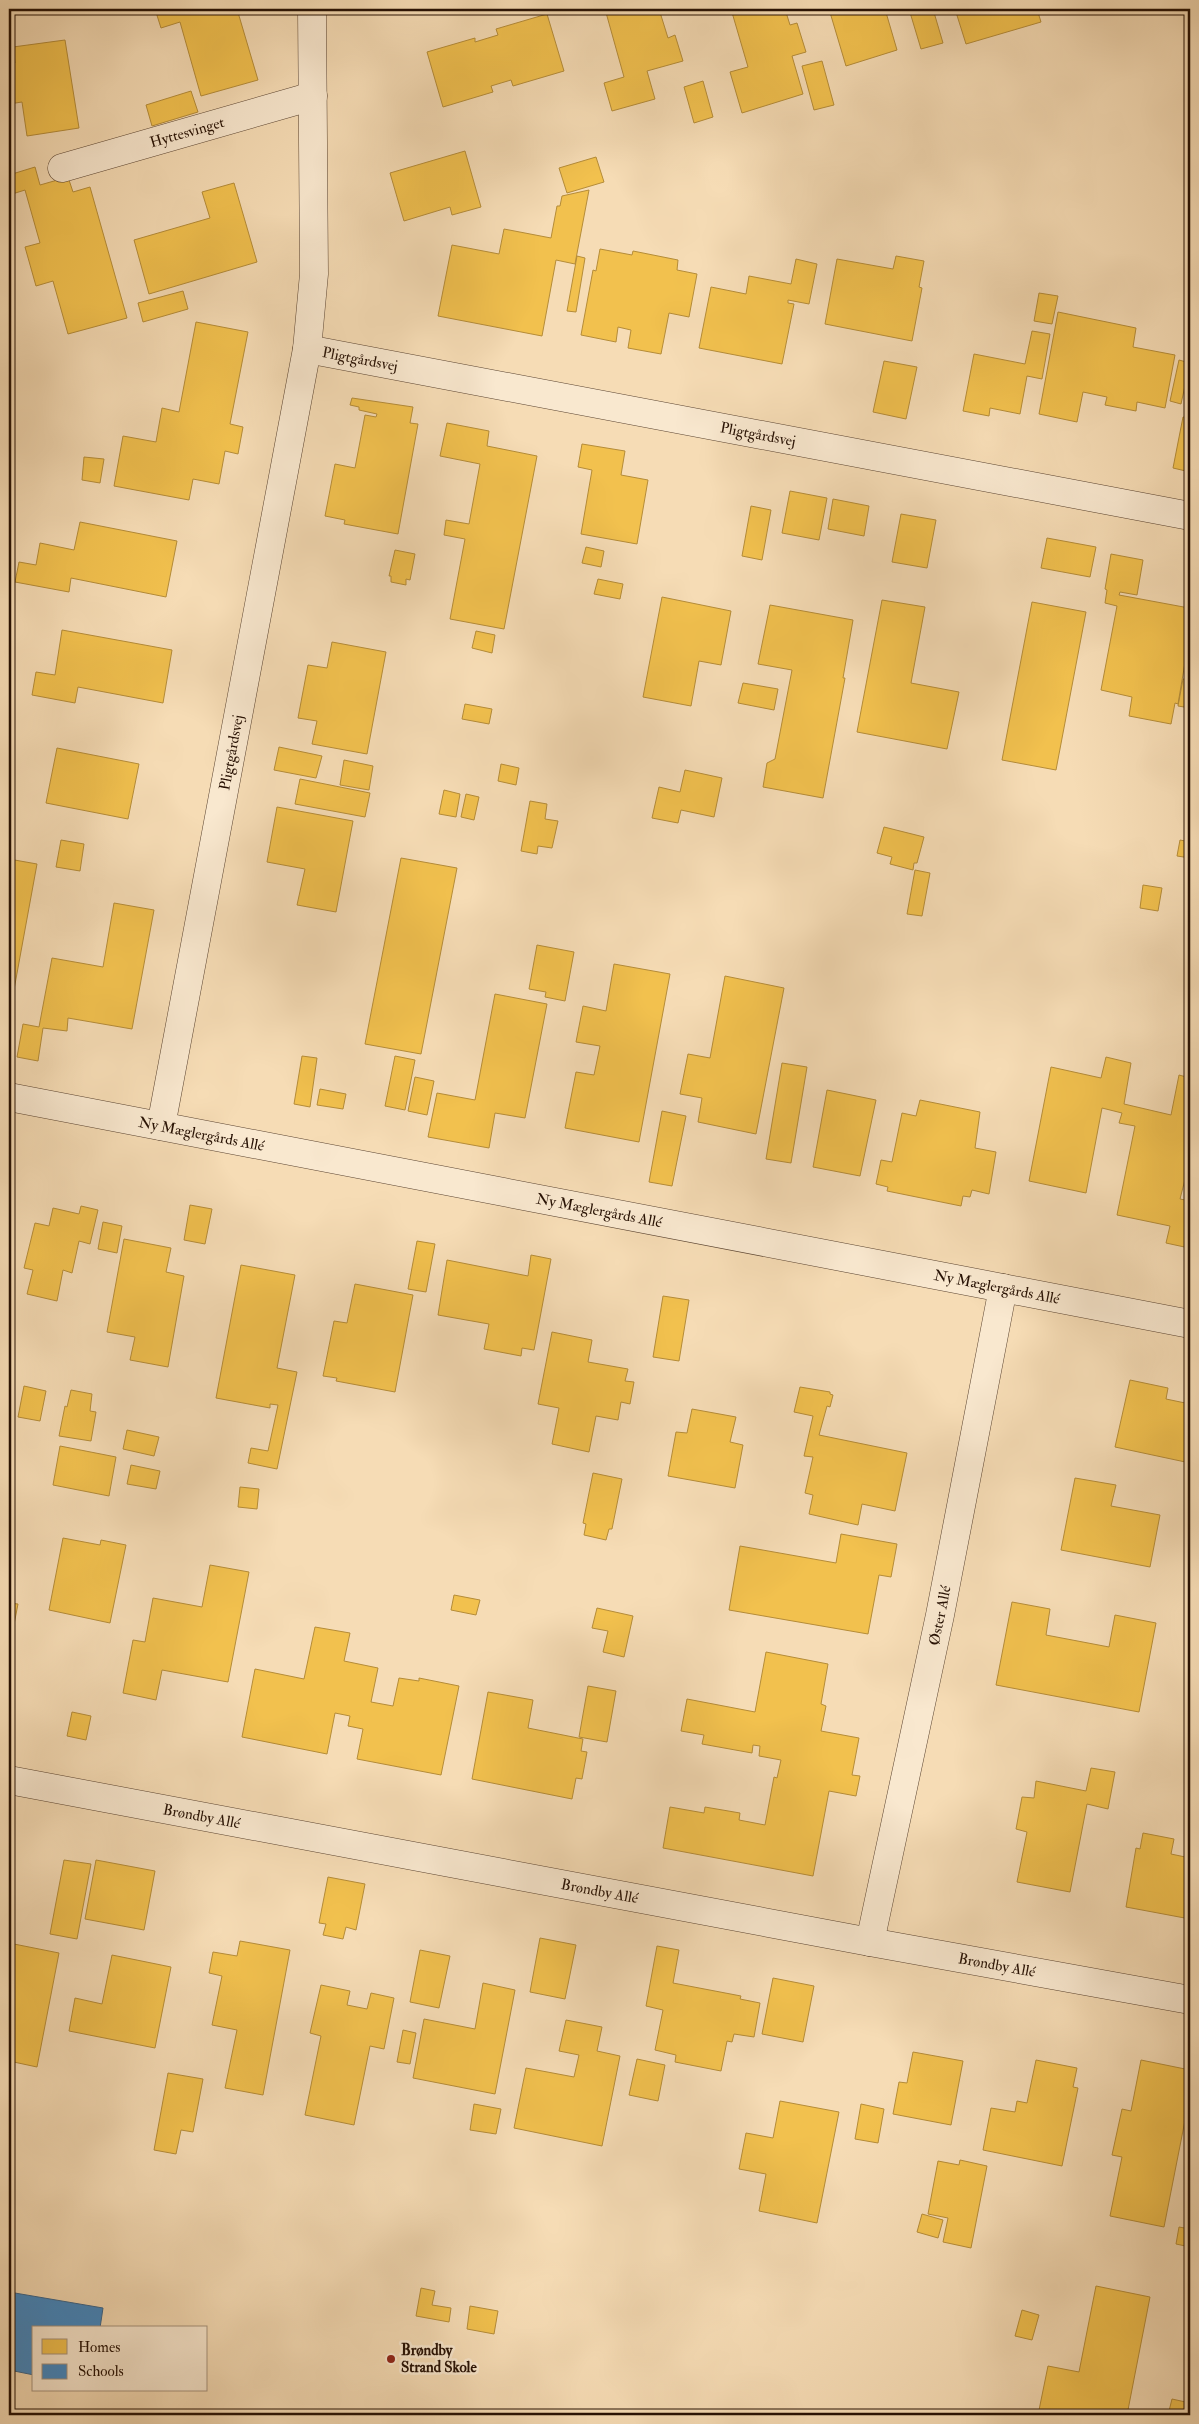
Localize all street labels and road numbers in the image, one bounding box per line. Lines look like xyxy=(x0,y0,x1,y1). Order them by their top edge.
street label: Hyttesvinget xyxy=(148,113,227,152)
street label: Pligtgårdsvej xyxy=(321,343,399,376)
street label: Pligtgårdsvej xyxy=(719,418,797,451)
street label: Pligtgårdsvej xyxy=(215,713,248,792)
street label: Ny Mæglergårds Allé xyxy=(137,1113,267,1156)
street label: Ny Mæglergårds Allé xyxy=(535,1190,664,1232)
street label: Ny Mæglergårds Allé xyxy=(932,1266,1062,1309)
street label: Øster Allé xyxy=(925,1583,956,1647)
street label: Brøndby Allé xyxy=(161,1800,242,1833)
street label: Brøndby Allé xyxy=(559,1875,640,1908)
street label: Brøndby Allé xyxy=(957,1949,1038,1982)

